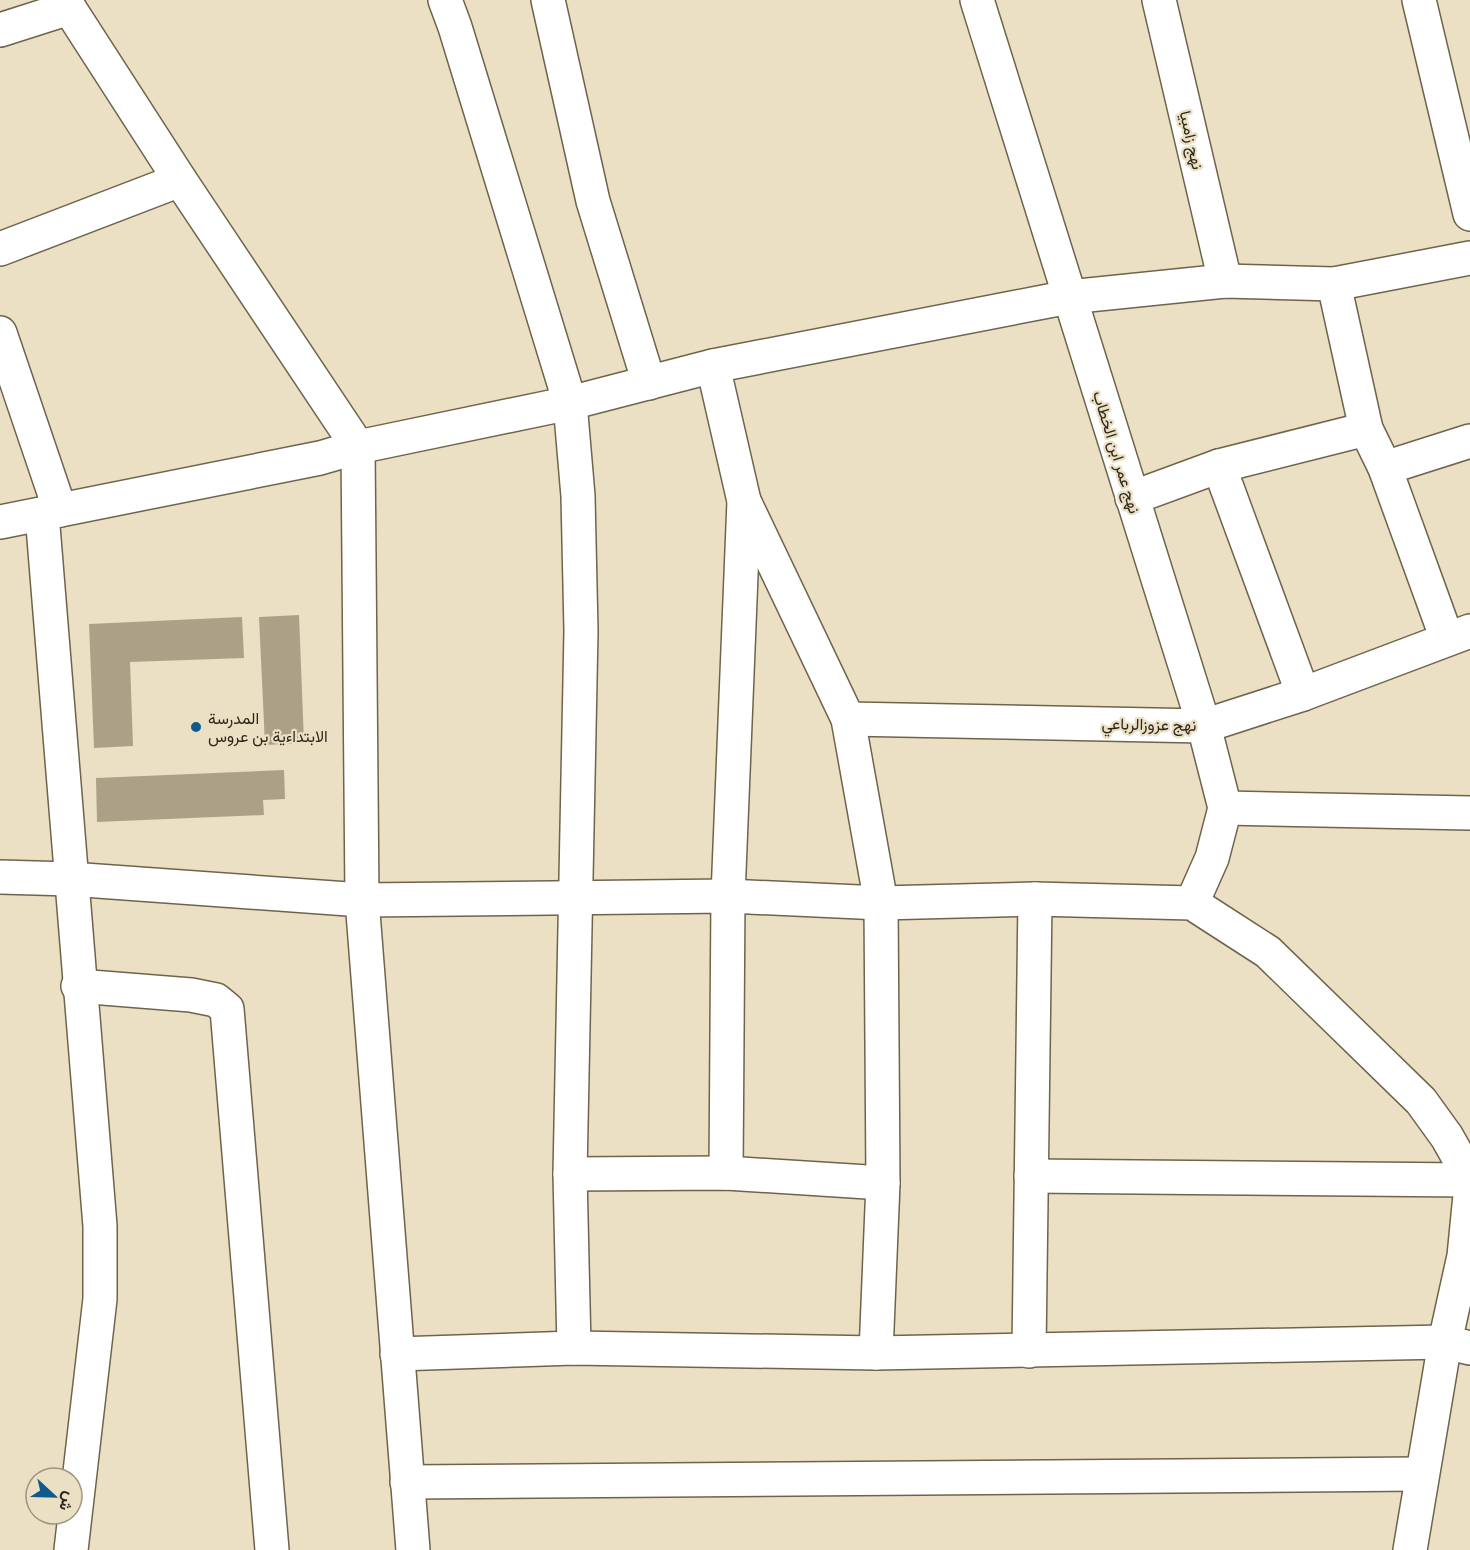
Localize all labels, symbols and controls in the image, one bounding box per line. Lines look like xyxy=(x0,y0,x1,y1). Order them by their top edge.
street label: نهج زامبيا xyxy=(1174,109,1207,172)
street label: نهج عمر ابن الخطاب xyxy=(1087,389,1144,516)
place label: المدرسة الابتداءية بن عروس xyxy=(208,709,328,747)
street label: نهج عزوزالرباعي xyxy=(1101,714,1197,739)
marker: المدرسة الابتداءية بن عروس xyxy=(189,720,203,734)
north arrow xyxy=(24,1466,84,1526)
text: ش xyxy=(55,1489,80,1514)

